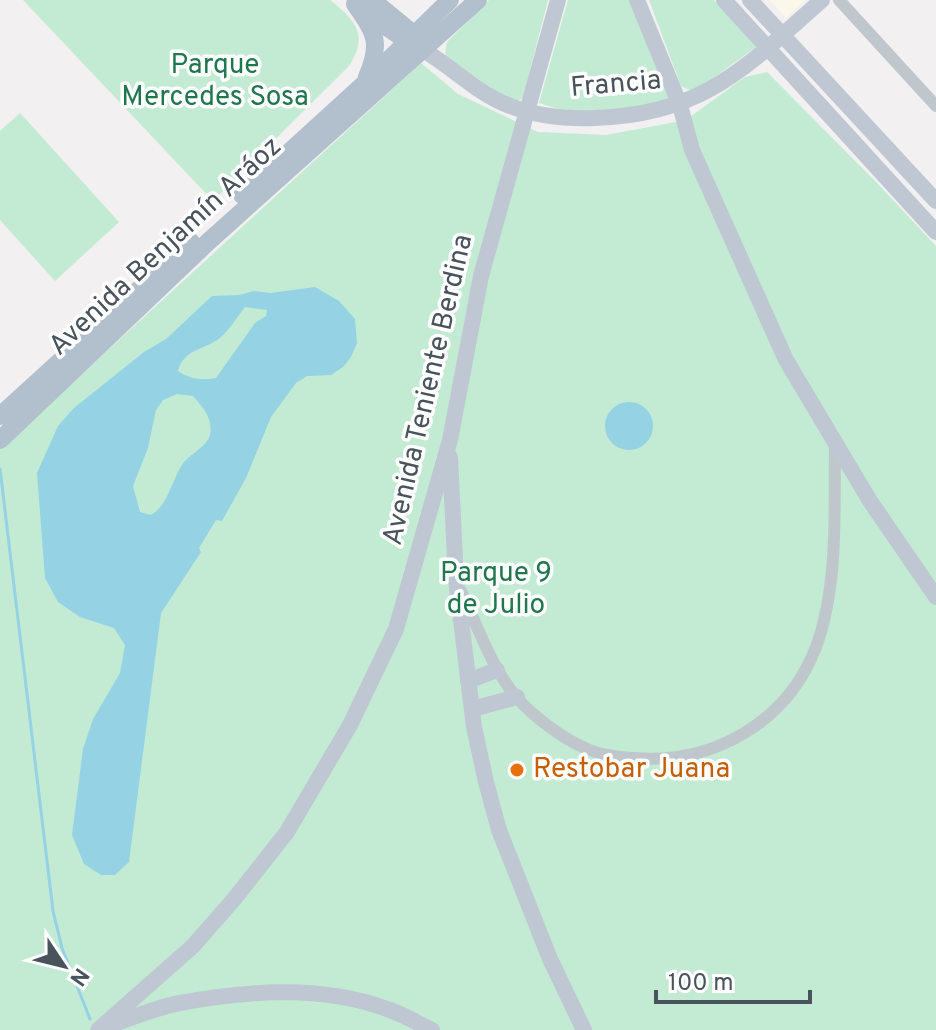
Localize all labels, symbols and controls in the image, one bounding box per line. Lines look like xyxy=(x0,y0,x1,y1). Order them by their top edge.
park label: Parque Mercedes Sosa xyxy=(121,48,309,116)
street label: Francia xyxy=(569,63,663,107)
street label: Avenida Benjamín Aráoz xyxy=(42,129,290,365)
street label: Avenida Teniente Berdina xyxy=(376,231,482,549)
park label: Parque 9 de Julio xyxy=(440,556,552,624)
place label: Restobar Juana xyxy=(533,752,730,788)
marker: Restobar Juana xyxy=(508,761,526,779)
north arrow xyxy=(24,926,104,1006)
scale bar xyxy=(656,954,810,1004)
text: N xyxy=(63,962,94,990)
text: 100 m xyxy=(668,969,734,999)

